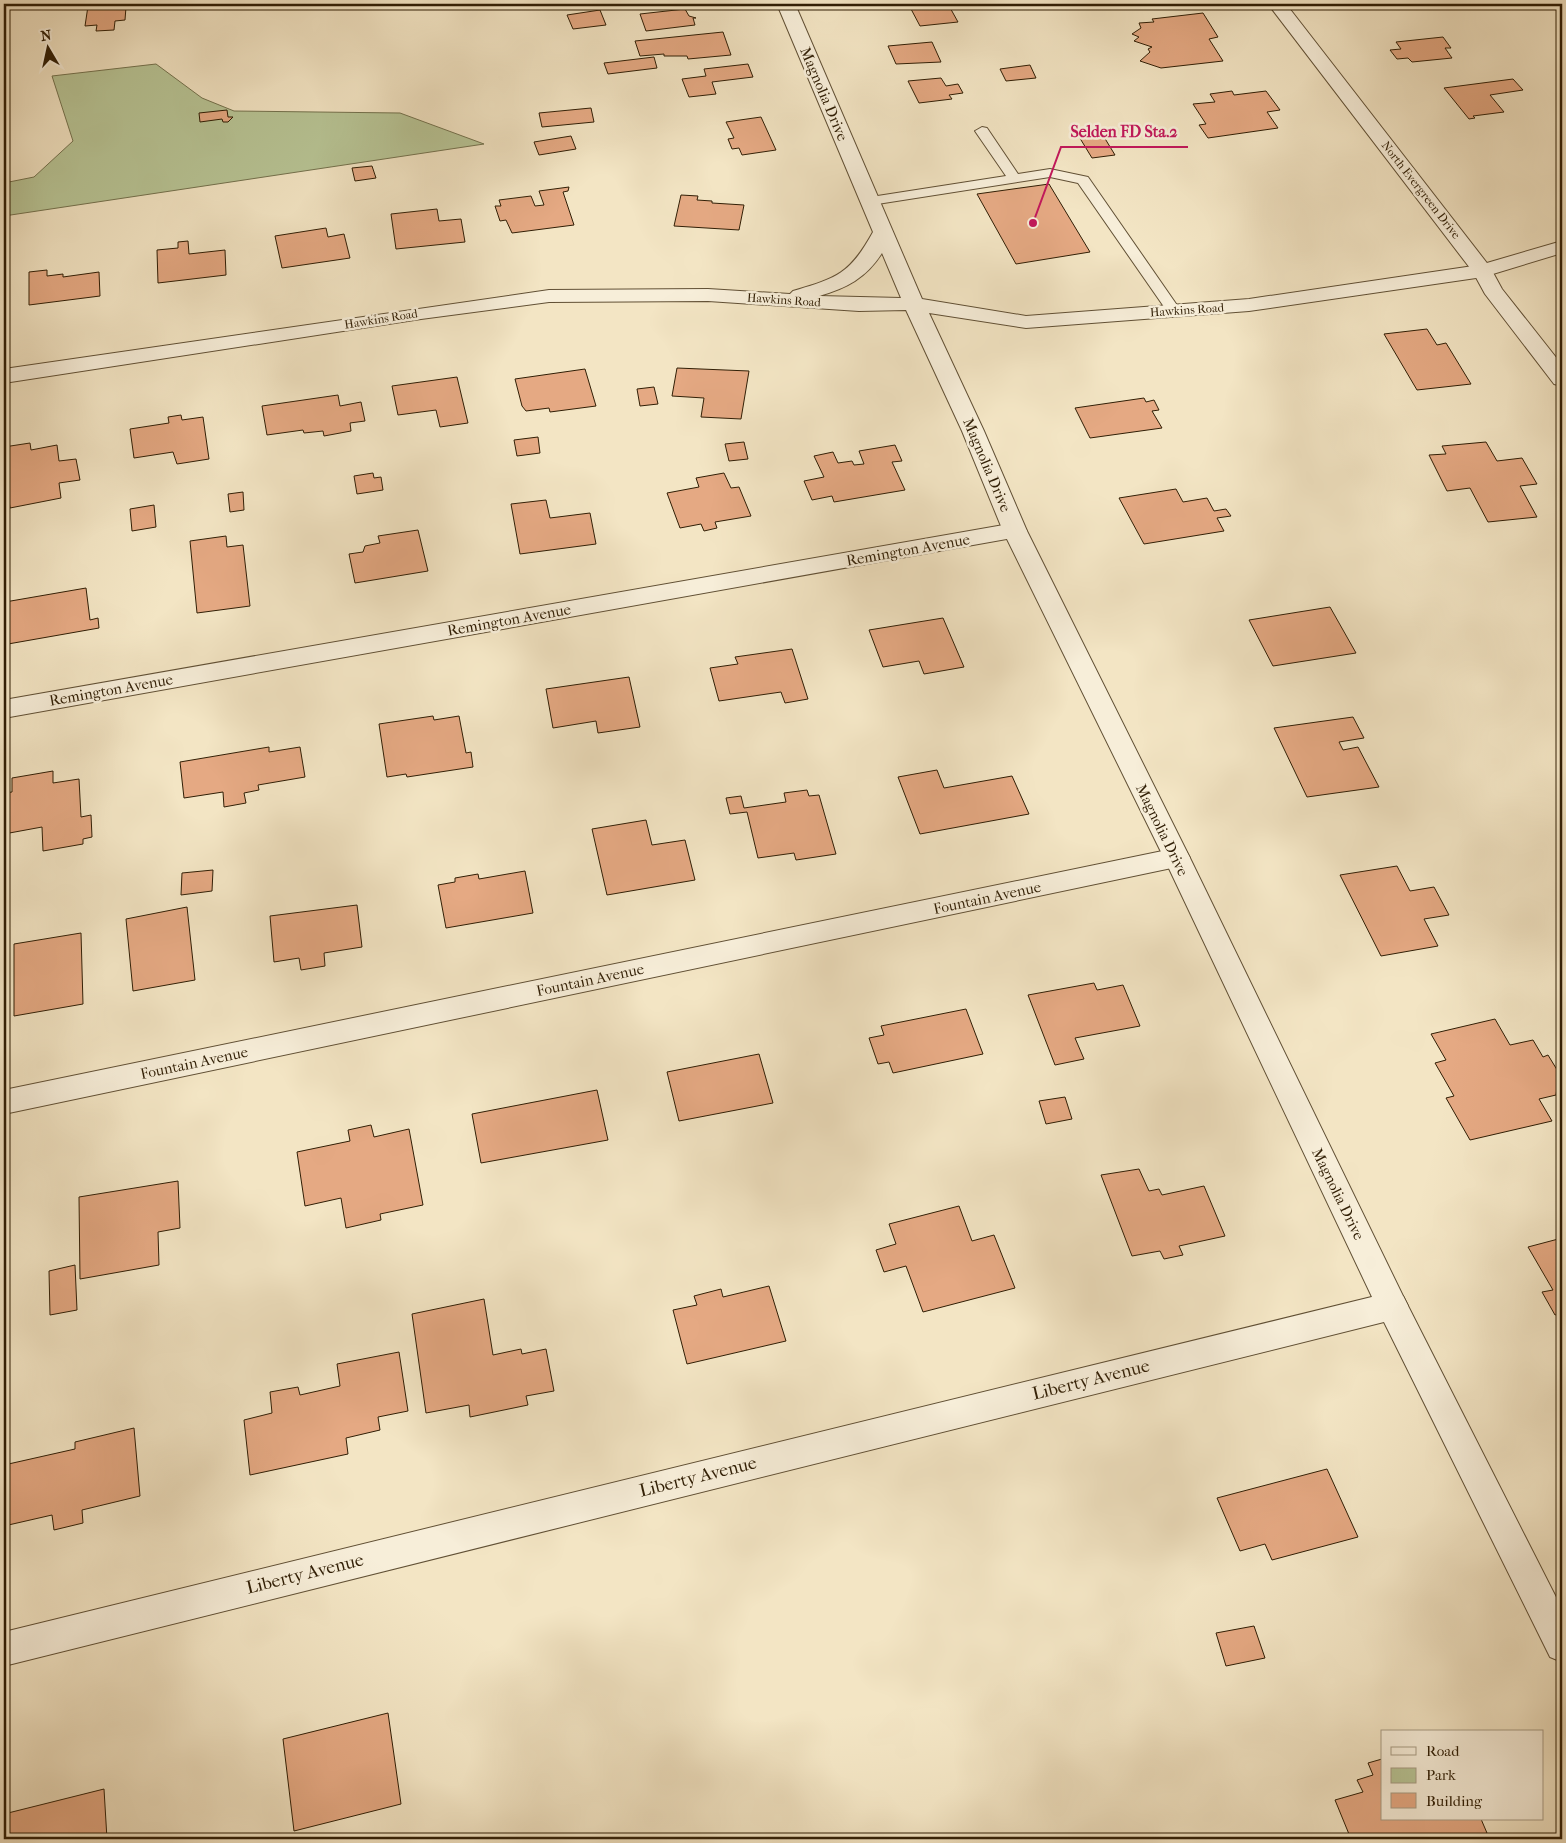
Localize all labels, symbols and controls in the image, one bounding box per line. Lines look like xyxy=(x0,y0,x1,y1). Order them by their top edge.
north arrow xyxy=(22,22,72,72)
text: N xyxy=(39,26,53,45)
street label: Magnolia Drive xyxy=(796,44,852,144)
callout: Selden FD Sta.2 xyxy=(1061,116,1188,147)
text: Selden FD Sta.2 xyxy=(1071,122,1177,141)
street label: North Evergreen Drive xyxy=(1379,138,1463,242)
street label: Hawkins Road xyxy=(747,290,822,310)
street label: Hawkins Road xyxy=(1150,300,1225,320)
street label: Hawkins Road xyxy=(343,306,419,332)
street label: Magnolia Drive xyxy=(959,415,1015,515)
street label: Remington Avenue xyxy=(845,530,972,570)
street label: Remington Avenue xyxy=(446,600,573,640)
street label: Remington Avenue xyxy=(48,670,175,710)
street label: Magnolia Drive xyxy=(1132,781,1192,880)
street label: Fountain Avenue xyxy=(932,878,1043,918)
street label: Fountain Avenue xyxy=(535,960,646,1000)
street label: Fountain Avenue xyxy=(139,1043,250,1083)
street label: Magnolia Drive xyxy=(1308,1145,1368,1244)
street label: Liberty Avenue xyxy=(1030,1355,1152,1405)
street label: Liberty Avenue xyxy=(637,1452,759,1502)
street label: Liberty Avenue xyxy=(244,1549,366,1599)
legend xyxy=(1381,1730,1544,1820)
text: Road xyxy=(1426,1742,1460,1760)
text: Park xyxy=(1426,1766,1456,1784)
text: Building xyxy=(1426,1792,1483,1810)

